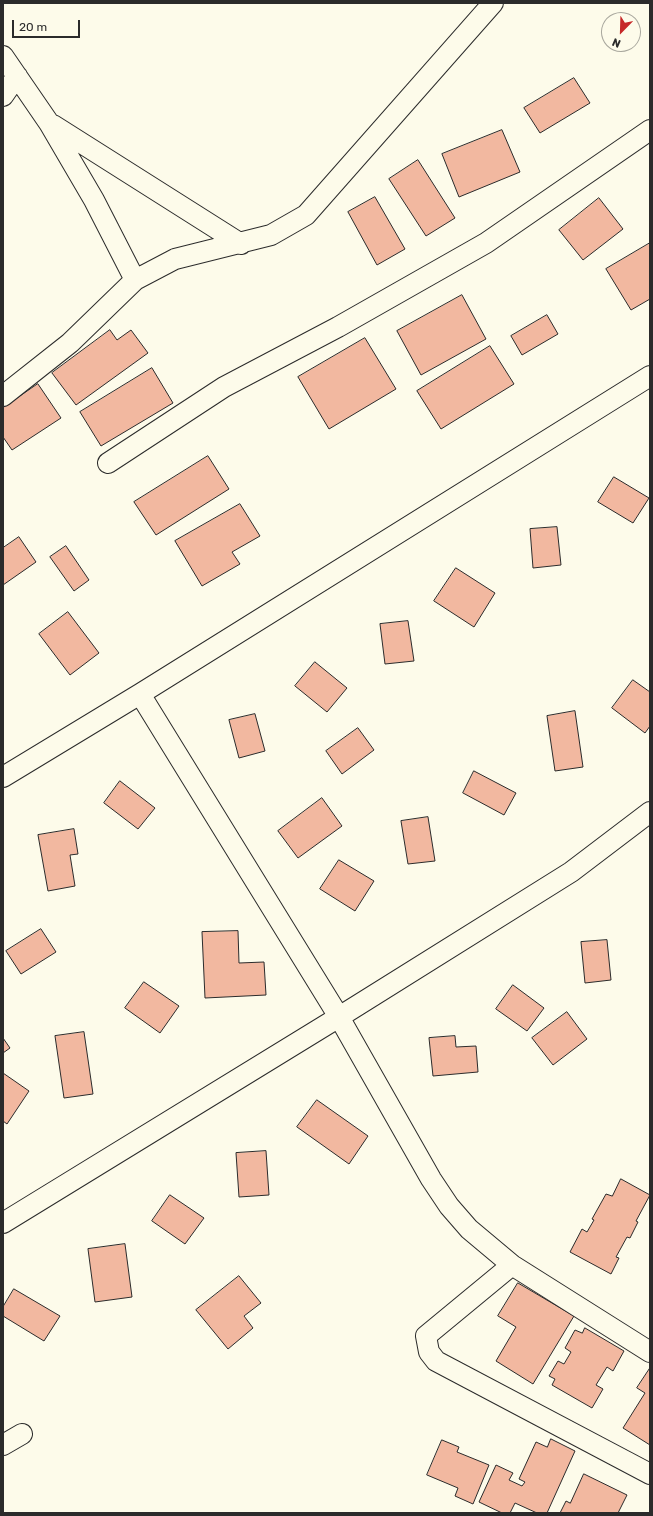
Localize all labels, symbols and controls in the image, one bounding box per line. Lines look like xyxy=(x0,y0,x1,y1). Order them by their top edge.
scale bar xyxy=(14,12,82,38)
north arrow xyxy=(601,12,641,52)
text: 20 m xyxy=(19,20,47,34)
text: N xyxy=(610,35,623,50)

